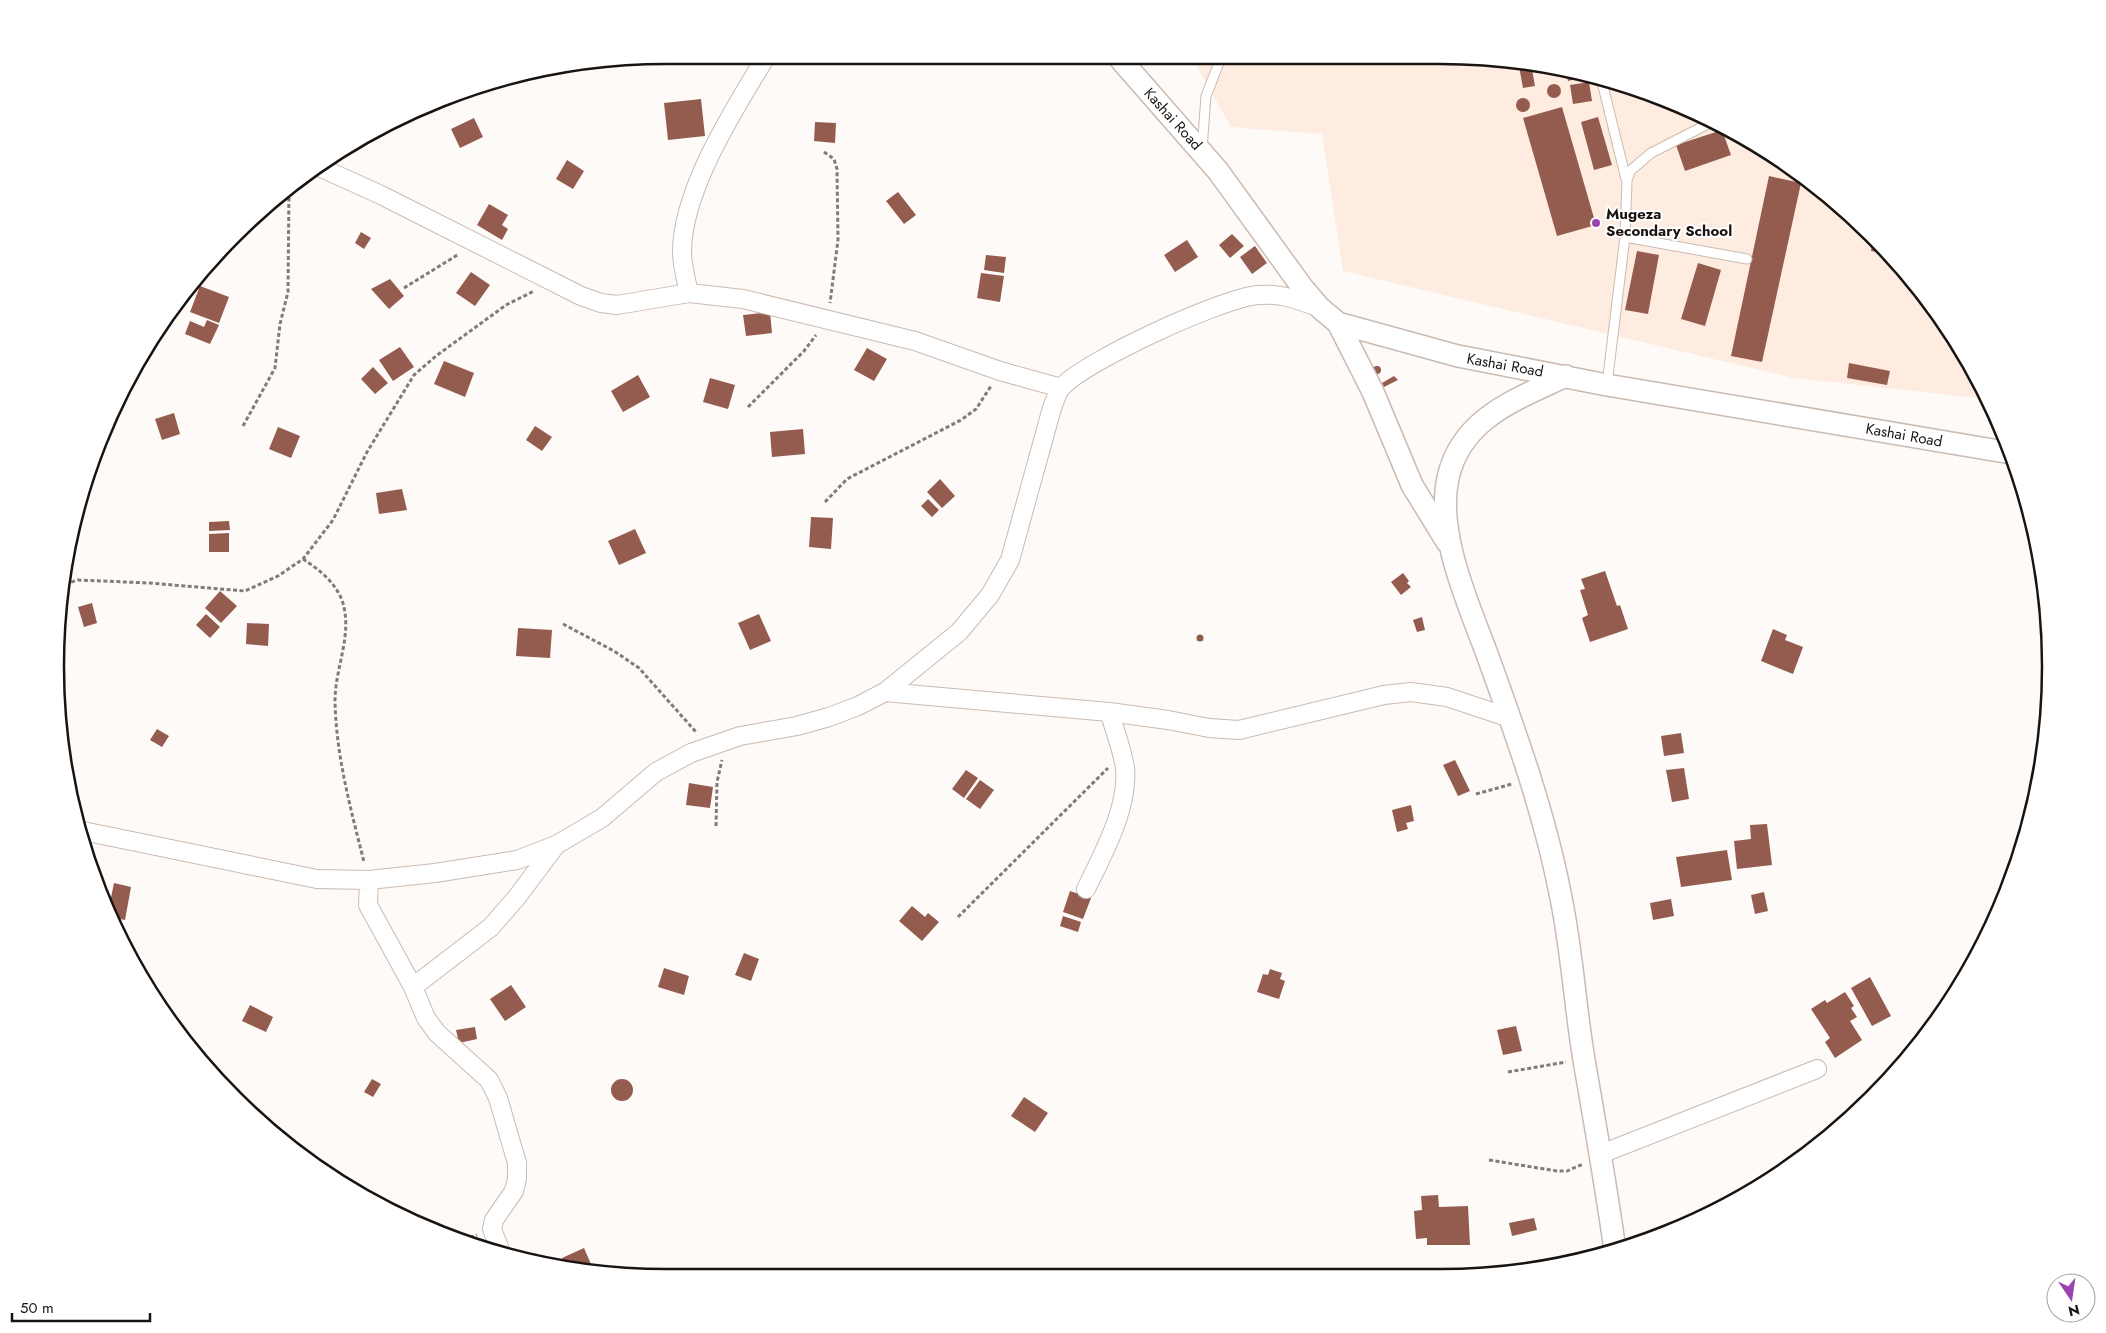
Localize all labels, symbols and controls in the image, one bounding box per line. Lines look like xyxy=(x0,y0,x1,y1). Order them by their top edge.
street label: Kashai Road xyxy=(1139,83,1207,155)
place label: Mugeza Secondary School xyxy=(1606,203,1732,242)
marker: Mugeza Secondary School xyxy=(1590,217,1602,229)
street label: Kashai Road xyxy=(1465,347,1545,383)
street label: Kashai Road xyxy=(1864,417,1944,453)
north arrow xyxy=(2046,1273,2096,1323)
scale bar xyxy=(12,1290,150,1322)
text: 50 m xyxy=(20,1297,54,1319)
text: N xyxy=(2066,1300,2082,1322)

